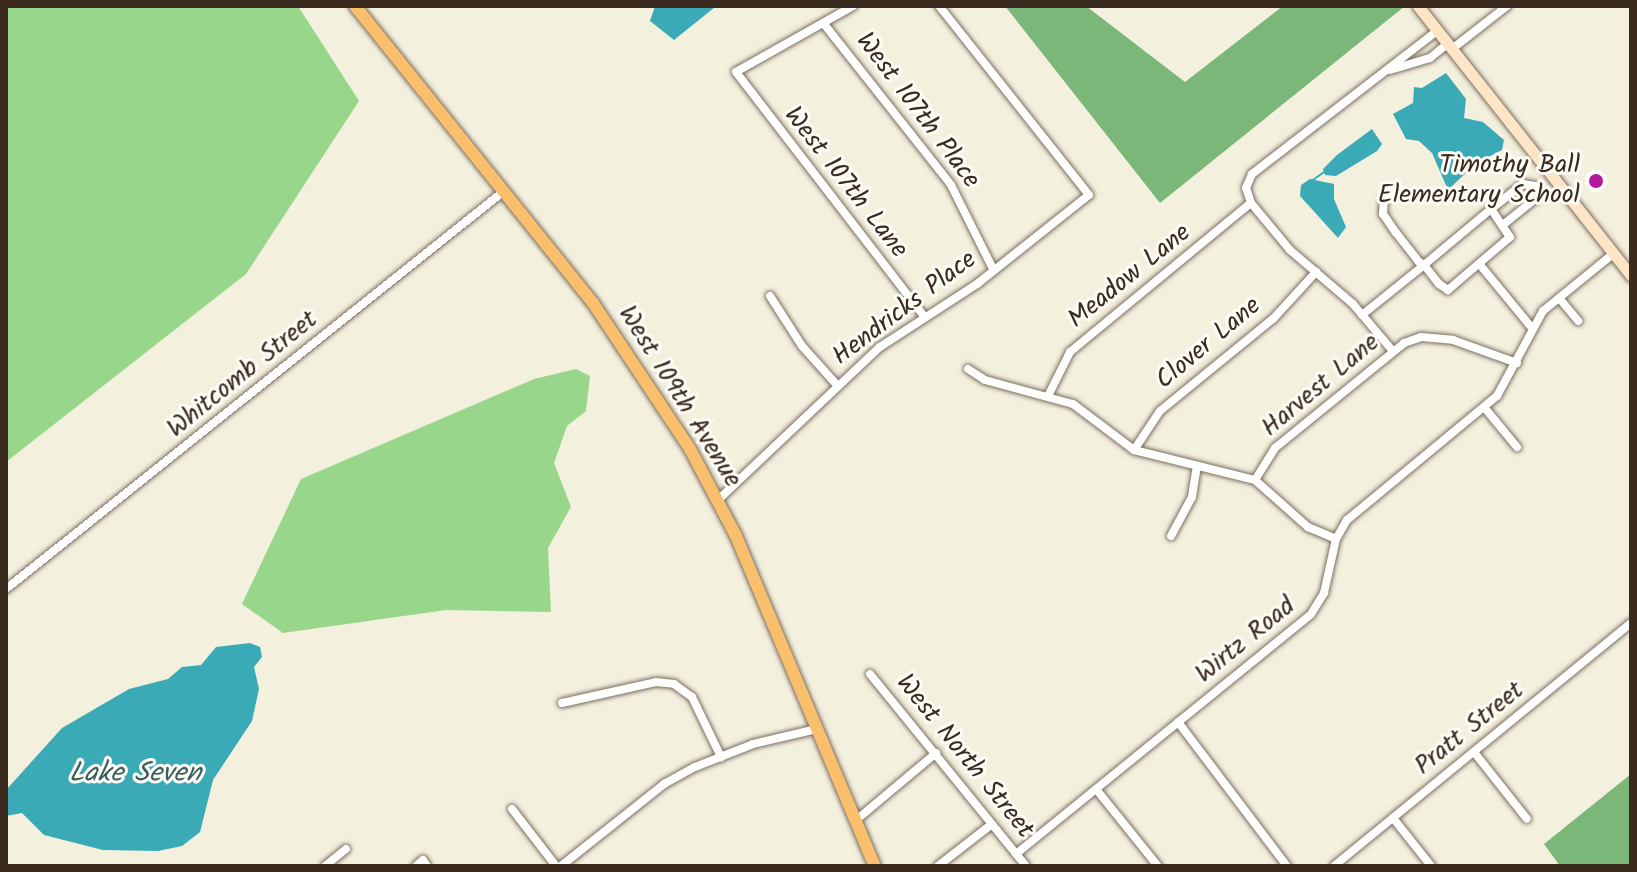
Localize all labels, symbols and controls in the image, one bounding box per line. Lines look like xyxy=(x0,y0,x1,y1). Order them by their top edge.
street label: West 107th Place xyxy=(848,27,986,195)
street label: West 107th Lane xyxy=(776,101,914,265)
place label: Timothy Ball Elementary School xyxy=(1378,150,1580,212)
marker: Timothy Ball Elementary School xyxy=(1587,172,1605,190)
street label: Meadow Lane xyxy=(1062,218,1198,336)
street label: Hendricks Place xyxy=(827,245,983,373)
street label: Clover Lane xyxy=(1150,291,1268,397)
street label: West 109th Avenue xyxy=(611,300,747,494)
street label: Whitcomb Street xyxy=(161,305,325,445)
street label: Harvest Lane xyxy=(1256,328,1386,444)
street label: Wirtz Road xyxy=(1190,591,1302,691)
street label: West North Street xyxy=(888,669,1040,845)
street label: Pratt Street xyxy=(1409,676,1531,782)
water label: Lake Seven xyxy=(69,757,201,791)

